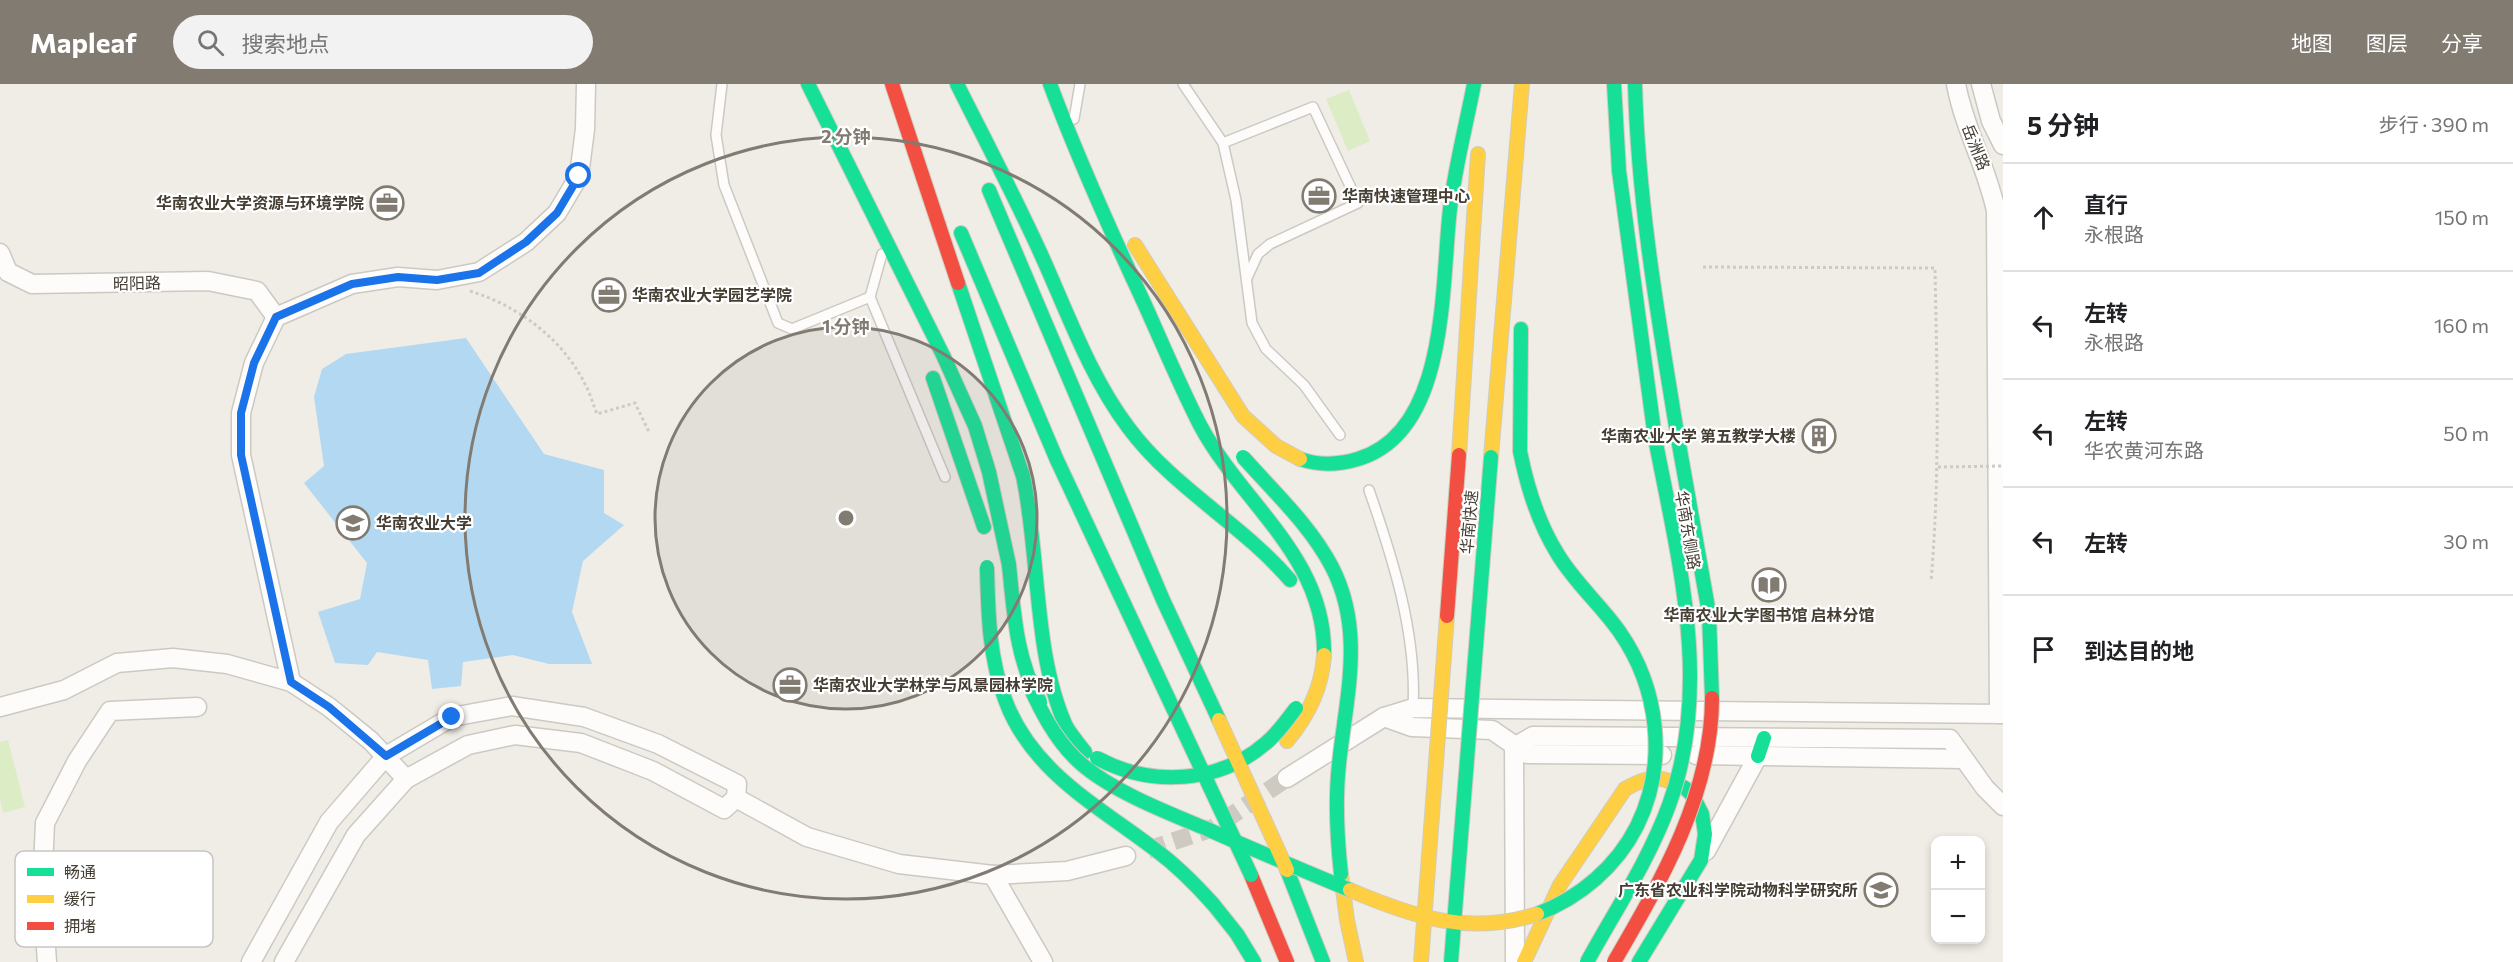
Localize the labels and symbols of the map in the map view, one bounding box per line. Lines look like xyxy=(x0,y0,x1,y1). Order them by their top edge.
street label: 岳洲路 xyxy=(1959,121,1994,173)
text: 2 分钟 xyxy=(821,125,871,147)
route start xyxy=(565,162,591,188)
office icon: 华南快速管理中心 xyxy=(1301,178,1337,214)
office icon: 华南农业大学资源与环境学院 xyxy=(369,185,405,221)
place label: 华南快速管理中心 xyxy=(1342,186,1470,205)
place label: 华南农业大学资源与环境学院 xyxy=(156,193,364,212)
street label: 昭阳路 xyxy=(113,273,161,292)
office icon: 华南农业大学园艺学院 xyxy=(591,277,627,313)
place label: 华南农业大学园艺学院 xyxy=(632,285,792,304)
text: 1 分钟 xyxy=(822,315,870,337)
building icon: 华南农业大学 第五教学大楼 xyxy=(1801,418,1837,454)
place label: 华南农业大学 第五教学大楼 xyxy=(1601,426,1796,445)
street label: 华南快速 xyxy=(1456,489,1481,555)
street label: 华南东侧路 xyxy=(1672,489,1705,571)
school or university icon: 华南农业大学 xyxy=(335,505,371,541)
centre of rings xyxy=(836,508,856,528)
place label: 华南农业大学 xyxy=(376,513,472,532)
library icon: 华南农业大学图书馆 启林分馆 xyxy=(1751,567,1787,603)
place label: 华南农业大学图书馆 启林分馆 xyxy=(1663,605,1875,624)
office icon: 华南农业大学林学与风景园林学院 xyxy=(772,667,808,703)
place label: 华南农业大学林学与风景园林学院 xyxy=(813,675,1053,694)
route end xyxy=(438,703,464,729)
legend xyxy=(15,851,213,947)
text: 畅通 xyxy=(64,862,96,881)
school or university icon: 广东省农业科学院动物科学研究所 xyxy=(1863,872,1899,908)
place label: 广东省农业科学院动物科学研究所 xyxy=(1618,880,1858,899)
text: 缓行 xyxy=(64,889,96,908)
text: 拥堵 xyxy=(64,916,96,935)

